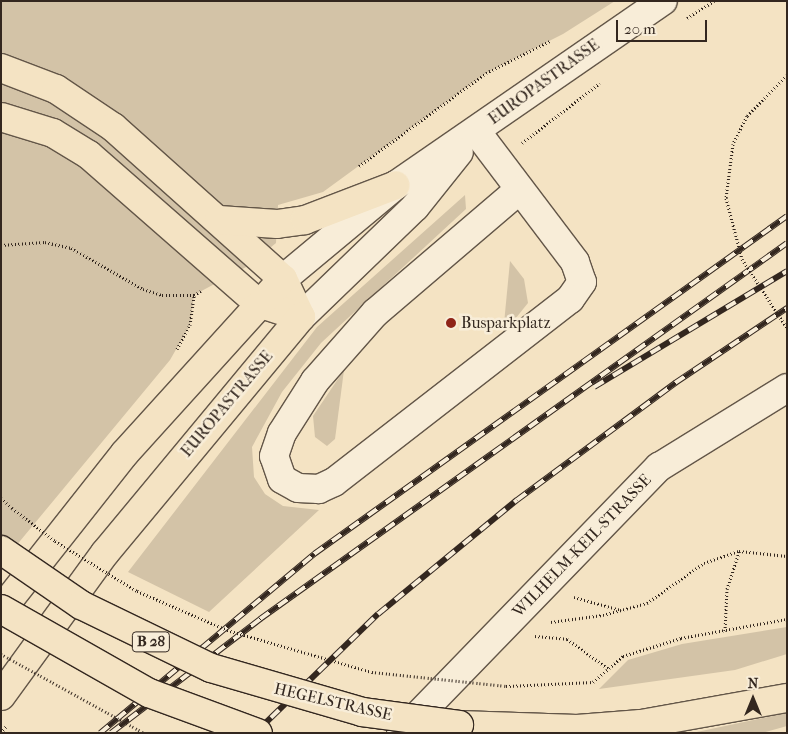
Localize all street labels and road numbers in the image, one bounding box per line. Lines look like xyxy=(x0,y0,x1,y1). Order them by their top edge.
street label: EUROPASTRASSE xyxy=(485,35,603,129)
street label: EUROPASTRASSE xyxy=(177,347,277,461)
street label: WILHELM-KEIL-STRASSE xyxy=(509,471,655,621)
road number: B 28 xyxy=(131,630,171,654)
street label: HEGELSTRASSE xyxy=(272,679,394,725)

